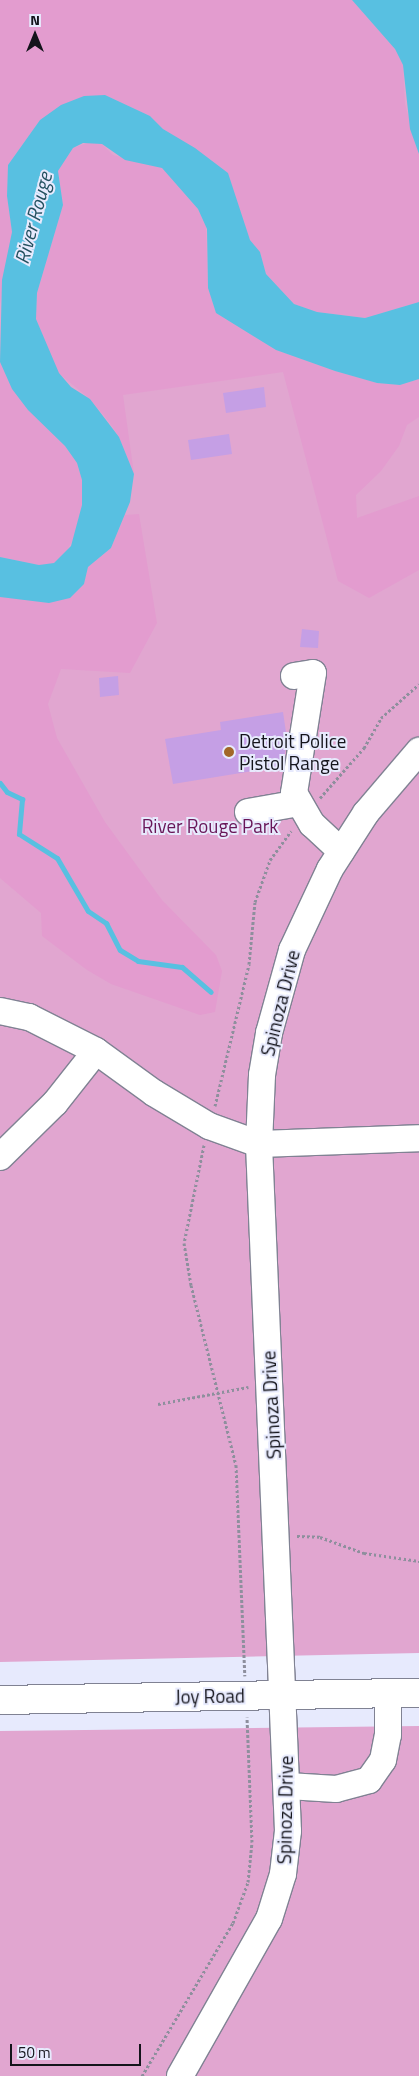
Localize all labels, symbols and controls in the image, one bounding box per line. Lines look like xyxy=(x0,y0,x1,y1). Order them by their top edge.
text: N xyxy=(30,9,40,30)
north arrow xyxy=(10,10,60,60)
water label: River Rouge xyxy=(9,170,57,266)
place label: Detroit Police Pistol Range xyxy=(239,730,346,774)
marker: Detroit Police Pistol Range xyxy=(223,746,235,758)
park label: River Rouge Park xyxy=(142,815,278,837)
street label: Spinoza Drive xyxy=(256,948,304,1058)
street label: Spinoza Drive xyxy=(257,1350,285,1460)
street label: Joy Road xyxy=(175,1684,245,1708)
street label: Spinoza Drive xyxy=(273,1756,297,1864)
scale bar xyxy=(12,2034,144,2066)
text: 50 m xyxy=(18,2041,51,2064)

